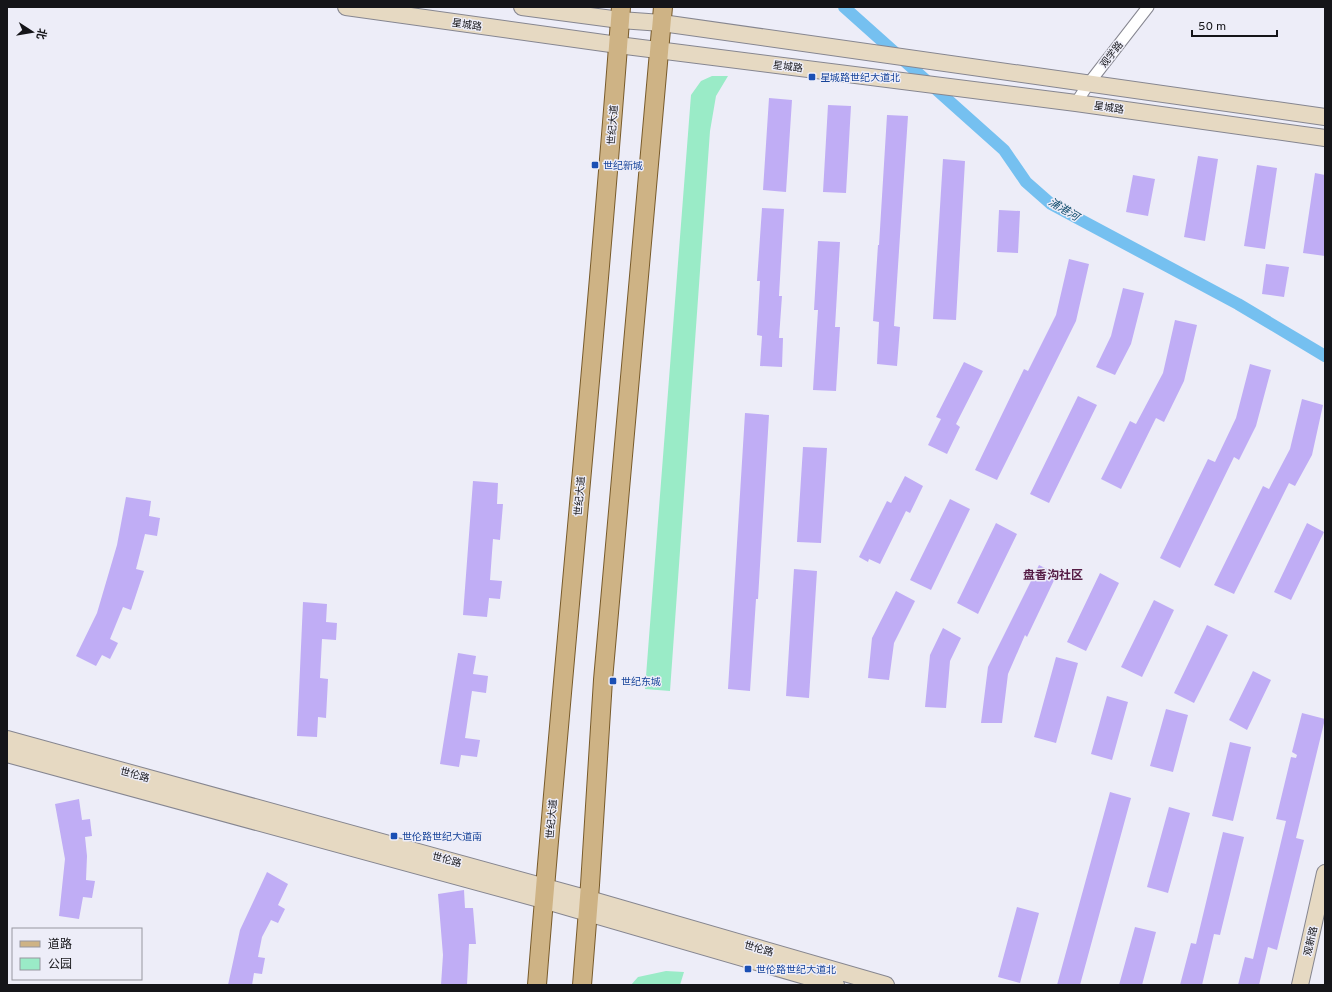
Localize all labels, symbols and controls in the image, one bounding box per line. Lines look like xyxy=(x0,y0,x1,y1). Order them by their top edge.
north arrow xyxy=(12,12,52,52)
scale bar xyxy=(1192,12,1277,38)
street label: 星城路 xyxy=(451,17,483,34)
text: 50 m xyxy=(1198,19,1226,35)
text: 北 xyxy=(33,27,49,41)
street label: 观学路 xyxy=(1098,39,1127,71)
street label: 星城路 xyxy=(772,59,803,76)
marker: 星城路世纪大道北 xyxy=(807,72,817,82)
place label: 星城路世纪大道北 xyxy=(820,72,900,85)
street label: 星城路 xyxy=(1093,100,1125,117)
street label: 世纪大道 xyxy=(606,105,621,146)
marker: 世纪新城 xyxy=(590,160,600,170)
place label: 世纪新城 xyxy=(603,160,643,173)
water label: 浦港河 xyxy=(1046,195,1083,225)
street label: 世纪大道 xyxy=(572,476,589,517)
district label: 盘香沟社区 xyxy=(1023,568,1083,584)
marker: 世纪东城 xyxy=(608,676,618,686)
place label: 世纪东城 xyxy=(621,676,661,689)
street label: 世伦路 xyxy=(118,765,151,786)
street label: 世纪大道 xyxy=(544,799,561,840)
marker: 世伦路世纪大道南 xyxy=(389,831,399,841)
place label: 世伦路世纪大道南 xyxy=(402,831,482,844)
street label: 世伦路 xyxy=(430,850,463,871)
street label: 观新路 xyxy=(1302,925,1321,957)
legend xyxy=(12,928,142,980)
text: 道路 xyxy=(48,937,72,953)
street label: 世伦路 xyxy=(742,939,775,960)
text: 公园 xyxy=(48,957,72,973)
marker: 世伦路世纪大道北 xyxy=(743,964,753,974)
place label: 世伦路世纪大道北 xyxy=(756,964,836,977)

